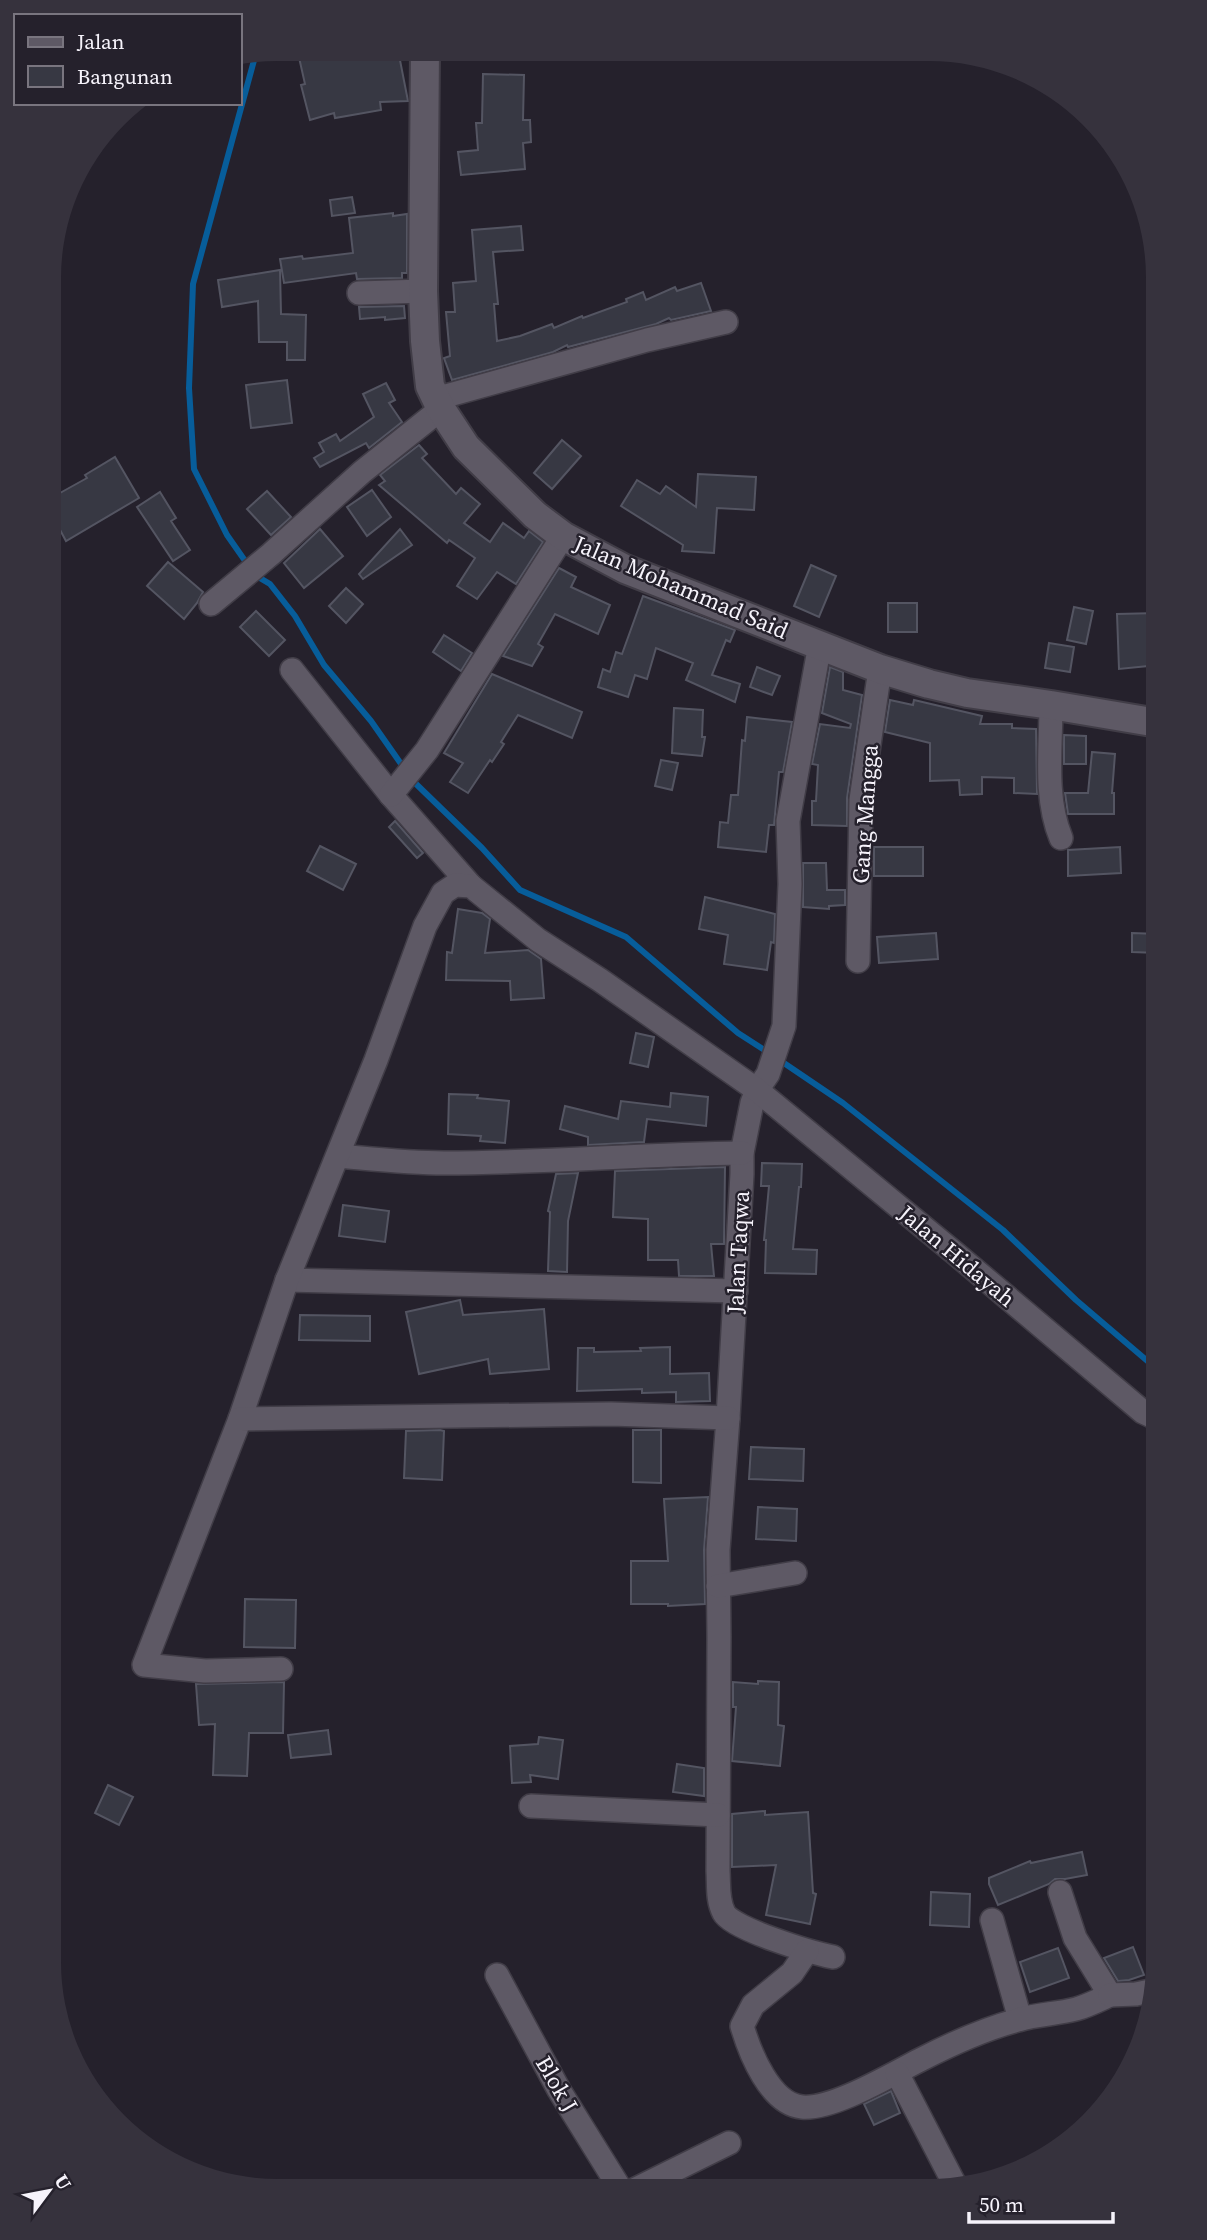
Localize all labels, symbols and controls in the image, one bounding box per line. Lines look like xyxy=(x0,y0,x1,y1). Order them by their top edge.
legend xyxy=(14,14,242,105)
text: Jalan xyxy=(76,27,125,56)
text: Bangunan xyxy=(77,62,173,91)
street label: Jalan Mohammad Said xyxy=(568,527,793,647)
street label: Gang Mangga xyxy=(844,743,886,885)
street label: Jalan Taqwa xyxy=(719,1189,757,1315)
street label: Jalan Hidayah xyxy=(891,1197,1022,1314)
street label: Blok J xyxy=(528,2050,586,2118)
north arrow xyxy=(14,2156,84,2226)
text: U xyxy=(49,2169,78,2195)
scale bar xyxy=(969,2180,1112,2224)
text: 50 m xyxy=(979,2190,1024,2219)

